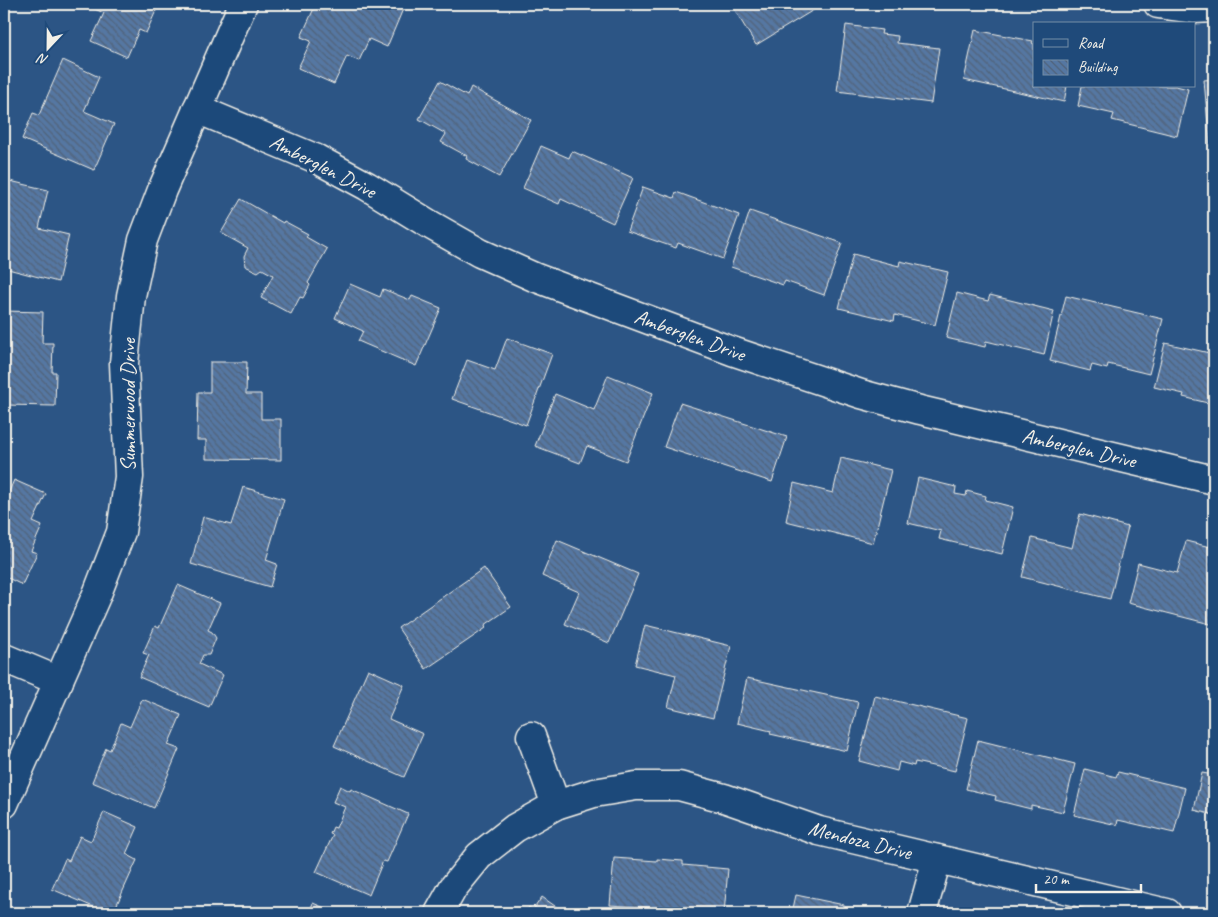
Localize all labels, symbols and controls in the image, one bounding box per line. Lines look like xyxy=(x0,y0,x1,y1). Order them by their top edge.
north arrow xyxy=(22,22,72,72)
legend xyxy=(1033,22,1196,88)
text: Road xyxy=(1078,34,1105,53)
text: N xyxy=(34,49,51,69)
text: Building xyxy=(1078,58,1118,77)
street label: Amberglen Drive xyxy=(266,128,382,205)
street label: Amberglen Drive xyxy=(631,303,751,368)
street label: Summerwood Drive xyxy=(115,337,141,471)
street label: Amberglen Drive xyxy=(1020,422,1140,474)
street label: Mendoza Drive xyxy=(806,815,915,866)
scale bar xyxy=(1036,862,1140,894)
text: 20 m xyxy=(1043,870,1070,889)

